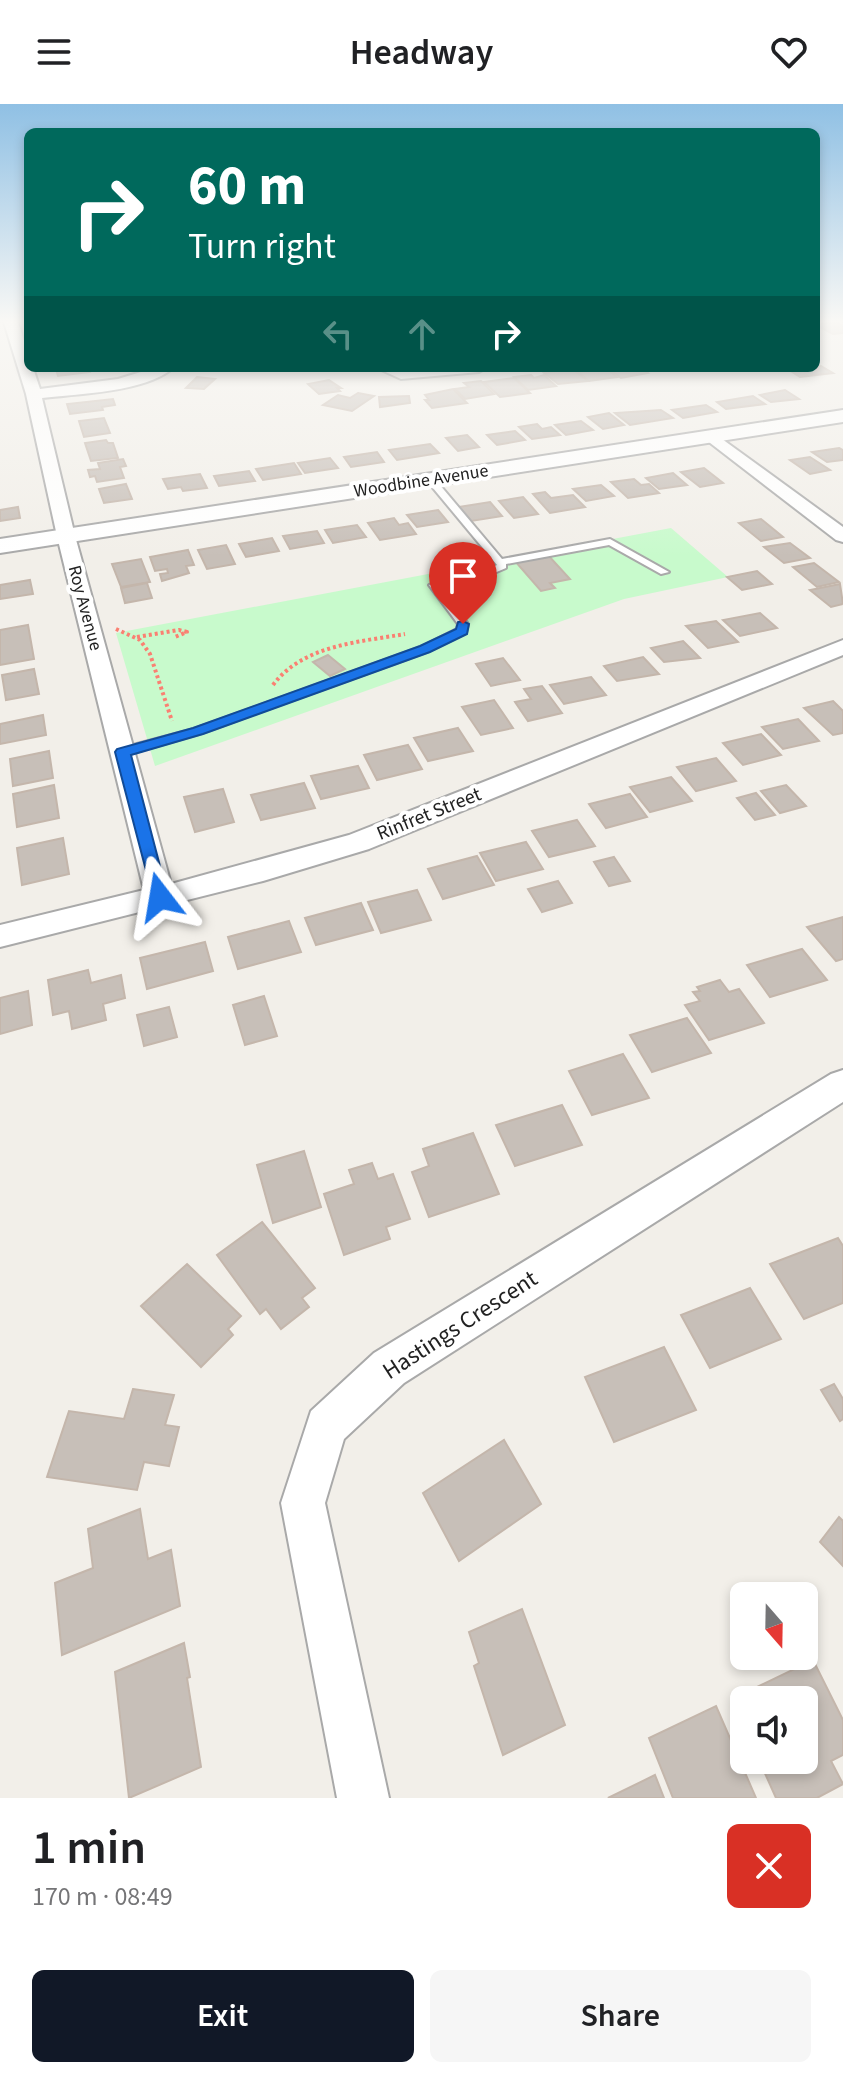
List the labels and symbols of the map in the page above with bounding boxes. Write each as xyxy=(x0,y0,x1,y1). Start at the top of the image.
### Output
street label: Woodbine Avenue xyxy=(352,458,490,504)
pin xyxy=(429,542,497,624)
street label: Roy Avenue xyxy=(62,563,108,653)
street label: Rinfret Street xyxy=(373,780,486,848)
position arrow xyxy=(118,855,202,939)
street label: Hastings Crescent xyxy=(376,1262,544,1388)
north arrow xyxy=(730,1582,818,1670)

